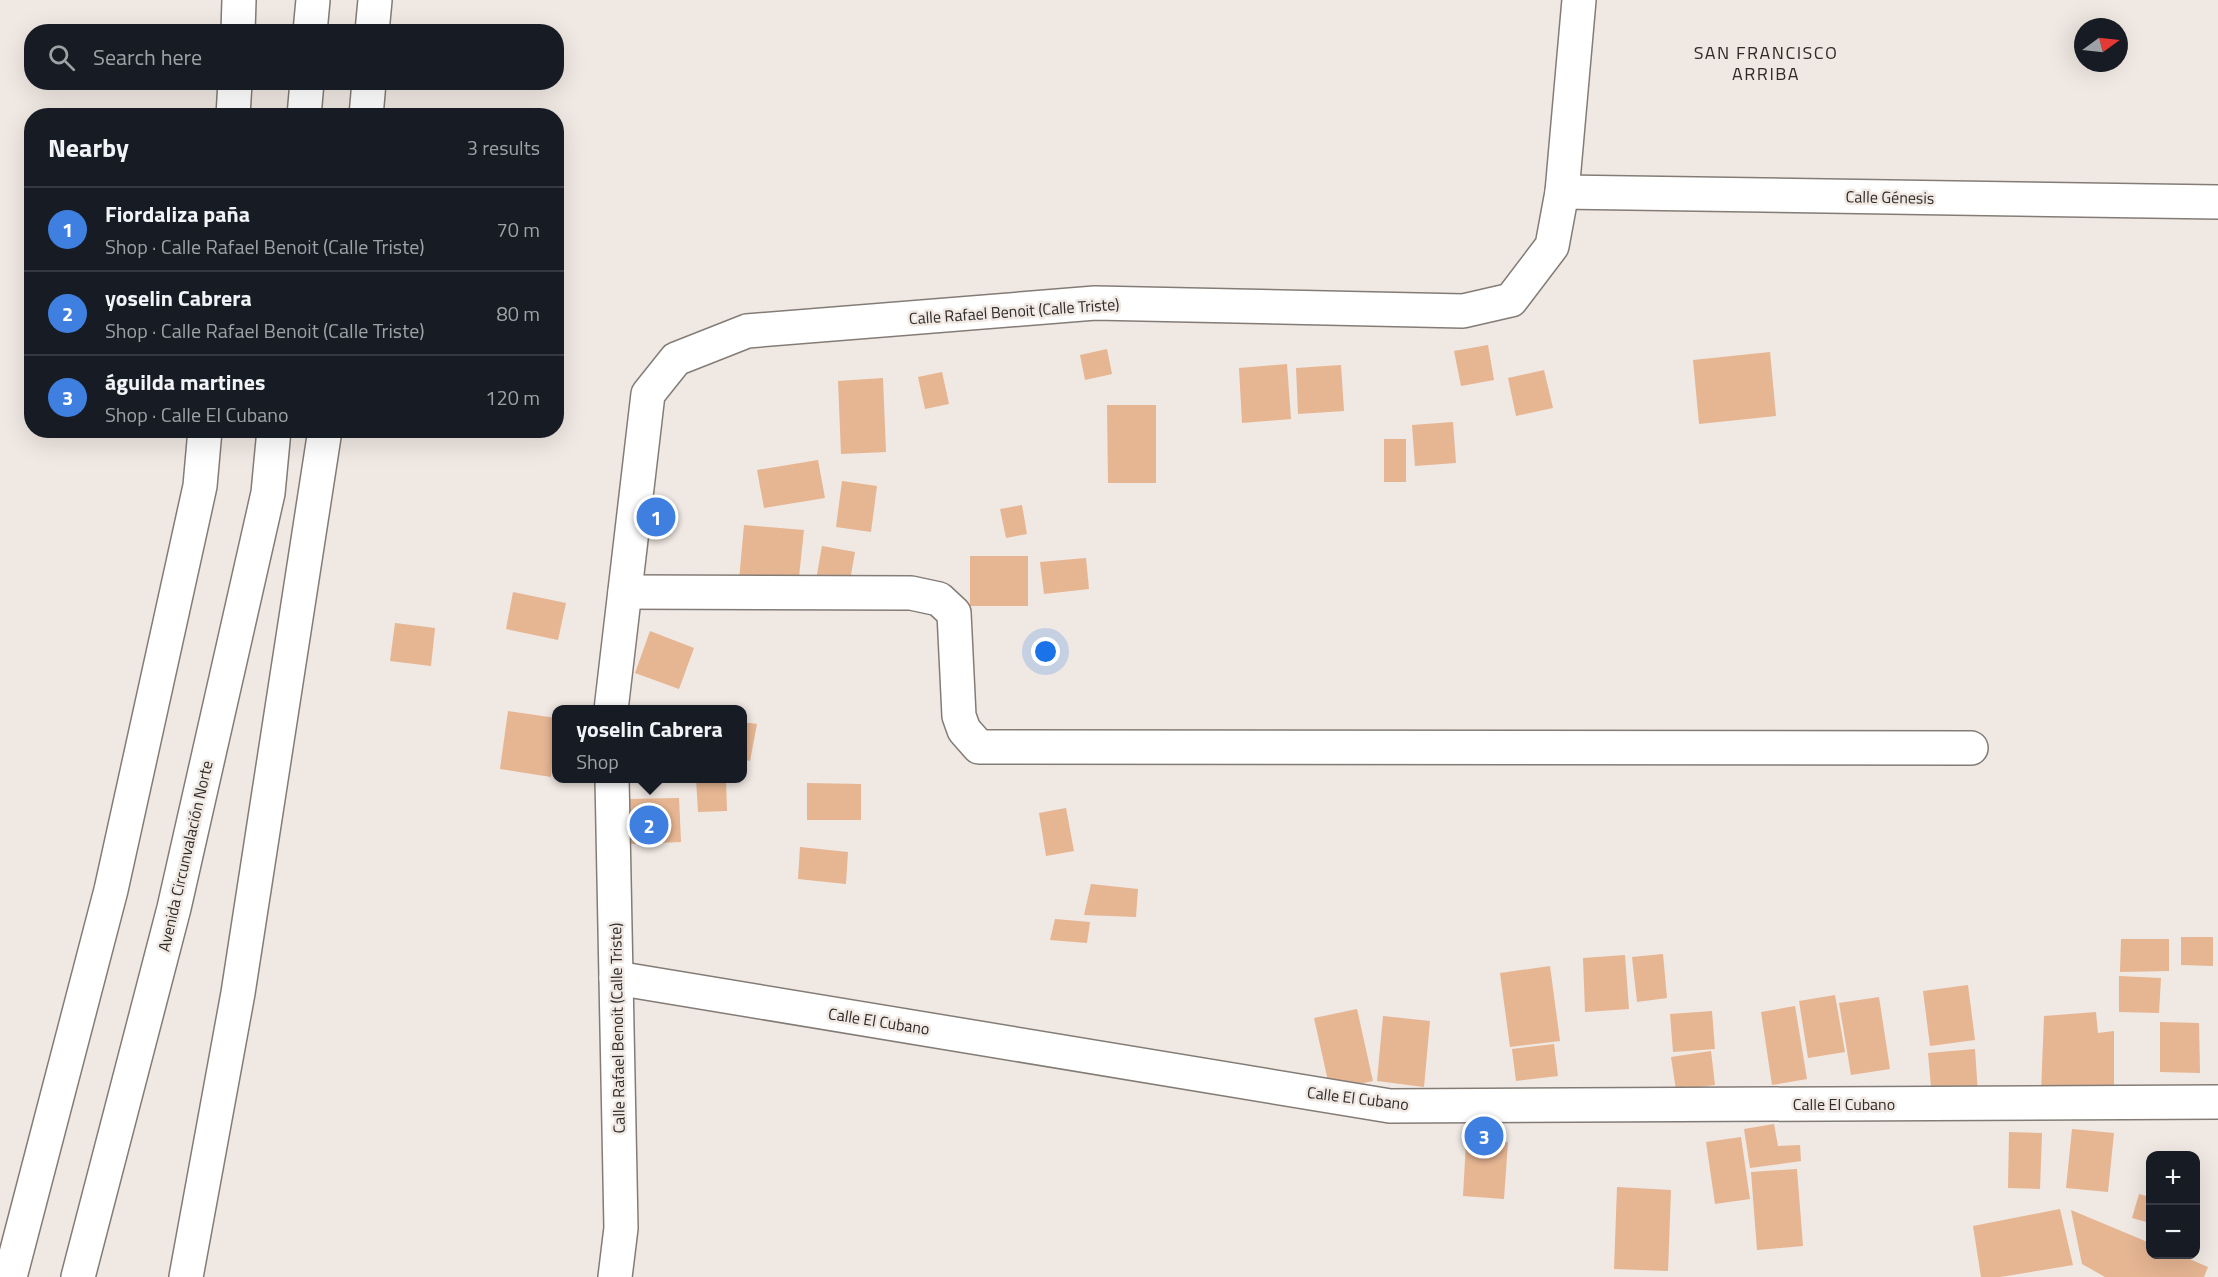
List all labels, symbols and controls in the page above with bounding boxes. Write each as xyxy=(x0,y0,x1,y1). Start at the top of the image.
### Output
north arrow xyxy=(2074,18,2128,72)
search box xyxy=(24,24,564,90)
district label: SAN FRANCISCO ARRIBA xyxy=(1694,39,1838,87)
text: Search here xyxy=(93,40,202,74)
icon: search xyxy=(45,41,78,74)
text: Nearby xyxy=(48,128,129,167)
text: 3 results xyxy=(467,132,540,163)
street label: Calle Génesis xyxy=(1845,184,1935,210)
text: Fiordaliza paña xyxy=(105,197,250,231)
text: 1 xyxy=(62,214,73,245)
text: 70 m xyxy=(496,214,540,245)
text: Shop · Calle Rafael Benoit (Calle Triste) xyxy=(105,231,424,262)
text: yoselin Cabrera xyxy=(105,281,252,315)
street label: Calle Rafael Benoit (Calle Triste) xyxy=(908,292,1120,330)
text: 2 xyxy=(62,298,73,329)
text: 80 m xyxy=(496,298,540,329)
text: Shop · Calle Rafael Benoit (Calle Triste) xyxy=(105,315,424,346)
text: águilda martines xyxy=(105,365,265,399)
text: 3 xyxy=(62,382,73,413)
text: 120 m xyxy=(485,382,540,413)
text: Shop · Calle El Cubano xyxy=(105,399,289,430)
pin: 1 xyxy=(636,494,676,540)
your location xyxy=(1031,637,1060,666)
popup xyxy=(552,705,747,783)
text: yoselin Cabrera xyxy=(576,712,723,746)
text: Shop xyxy=(576,746,619,777)
street label: Avenida Circunvalación Norte xyxy=(151,758,219,954)
pin: 2 xyxy=(630,802,668,848)
street label: Calle Rafael Benoit (Calle Triste) xyxy=(603,922,631,1134)
street label: Calle El Cubano xyxy=(827,1001,931,1041)
street label: Calle El Cubano xyxy=(1306,1080,1410,1116)
street label: Calle El Cubano xyxy=(1793,1092,1895,1116)
pin: 3 xyxy=(1464,1114,1504,1158)
map controls xyxy=(2146,1151,2200,1259)
button: + xyxy=(2146,1151,2200,1205)
button: − xyxy=(2146,1205,2200,1259)

